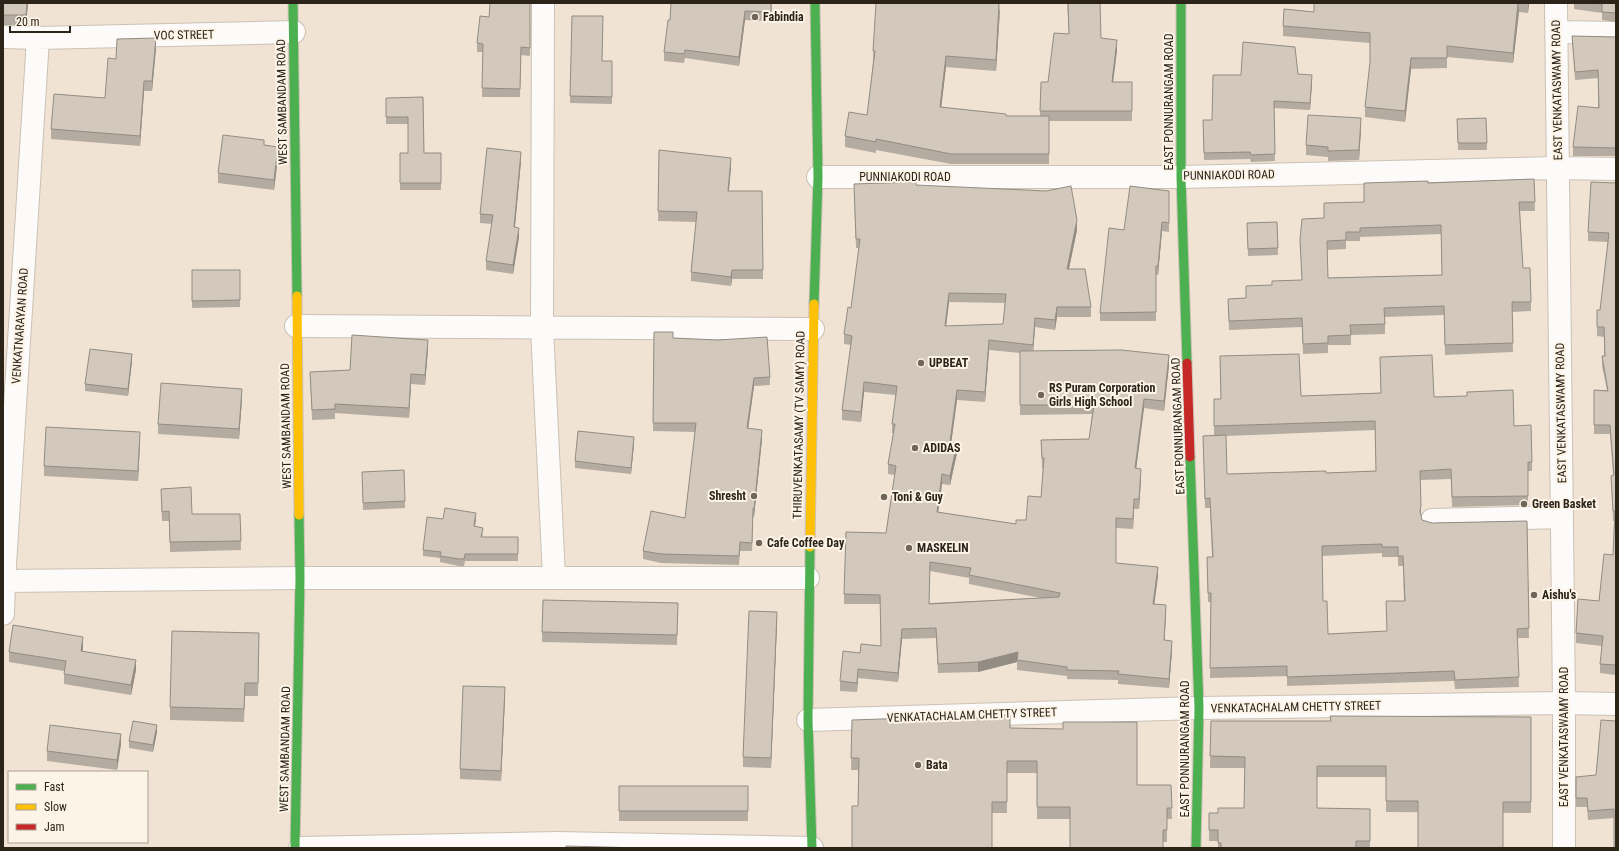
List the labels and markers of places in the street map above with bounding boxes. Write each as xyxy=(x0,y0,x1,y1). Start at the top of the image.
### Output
place label: Fabindia xyxy=(763,10,804,24)
marker: Fabindia xyxy=(750,12,760,22)
place label: UPBEAT xyxy=(929,356,969,370)
marker: UPBEAT xyxy=(916,358,926,368)
place label: RS Puram Corporation Girls High School xyxy=(1049,381,1156,409)
marker: RS Puram Corporation Girls High School xyxy=(1036,390,1046,400)
place label: ADIDAS xyxy=(923,441,961,455)
marker: ADIDAS xyxy=(910,443,920,453)
place label: Shresht xyxy=(709,489,746,503)
place label: Toni & Guy xyxy=(892,490,944,504)
marker: Shresht xyxy=(749,491,759,501)
marker: Toni & Guy xyxy=(879,492,889,502)
place label: Green Basket xyxy=(1532,497,1596,511)
marker: Green Basket xyxy=(1519,499,1529,509)
place label: Cafe Coffee Day xyxy=(767,536,845,550)
marker: Cafe Coffee Day xyxy=(754,538,764,548)
place label: MASKELIN xyxy=(917,541,969,555)
marker: MASKELIN xyxy=(904,543,914,553)
place label: Aishu's xyxy=(1542,588,1577,602)
marker: Aishu's xyxy=(1529,590,1539,600)
place label: Bata xyxy=(926,758,948,772)
marker: Bata xyxy=(913,760,923,770)

